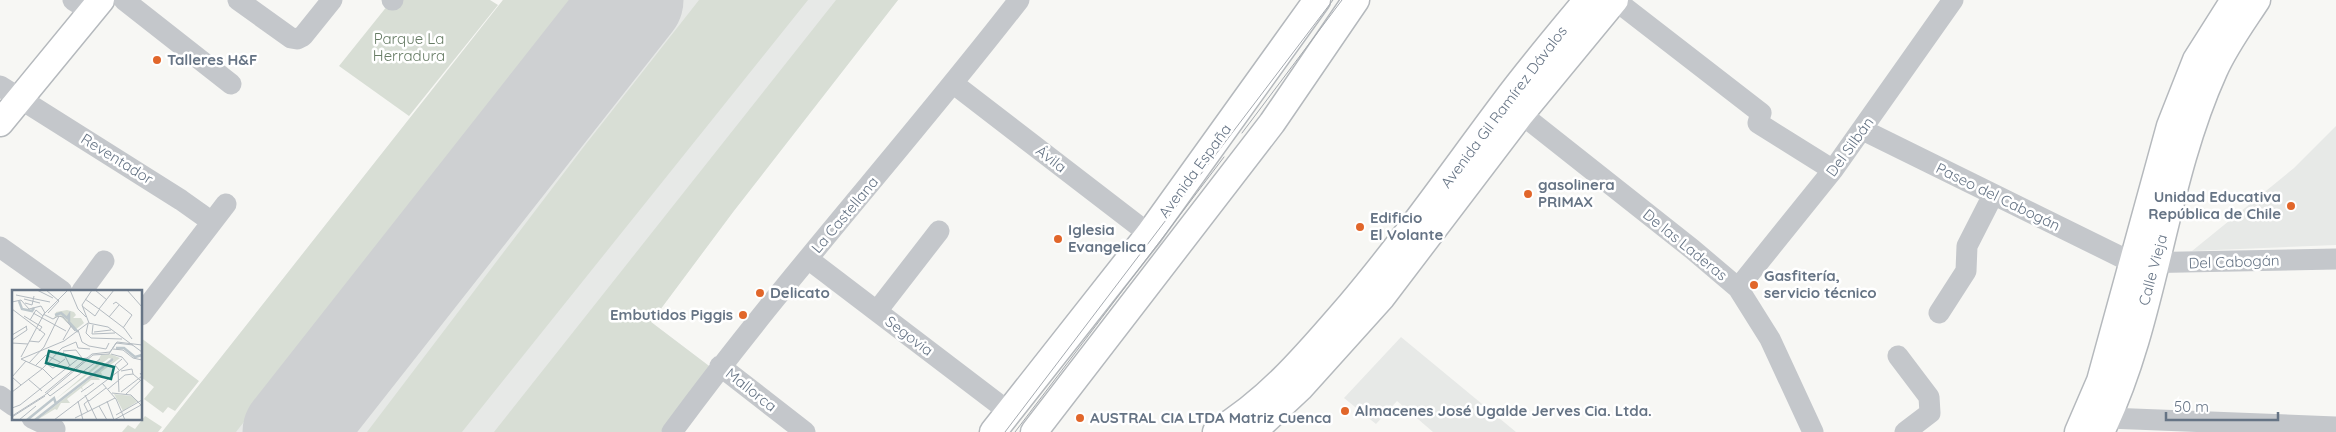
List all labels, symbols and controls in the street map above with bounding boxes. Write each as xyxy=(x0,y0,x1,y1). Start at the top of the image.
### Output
street label: Avenida Gil Ramírez Dávalos xyxy=(1436,22,1571,192)
park label: Parque La Herradura xyxy=(373,29,445,65)
place label: Talleres H&F xyxy=(167,50,257,69)
marker: Talleres H&F xyxy=(151,54,163,66)
street label: Del Silbán xyxy=(1822,113,1878,180)
street label: Avenida España xyxy=(1154,120,1235,221)
street label: Reventador xyxy=(78,129,157,188)
street label: Ávila xyxy=(1032,141,1070,176)
street label: Paseo del Cabogán xyxy=(1933,158,2063,235)
street label: La Castellana xyxy=(807,172,882,257)
place label: gasolinera PRIMAX xyxy=(1538,175,1615,211)
place label: Unidad Educativa República de Chile xyxy=(2148,187,2281,223)
marker: gasolinera PRIMAX xyxy=(1522,188,1534,200)
marker: Unidad Educativa República de Chile xyxy=(2285,200,2297,212)
street label: De las Laderas xyxy=(1639,205,1732,285)
place label: Edificio El Volante xyxy=(1370,208,1443,244)
place label: Iglesia Evangelica xyxy=(1068,220,1146,256)
marker: Edificio El Volante xyxy=(1354,221,1366,233)
street label: Calle Vieja xyxy=(2134,232,2171,308)
marker: Iglesia Evangelica xyxy=(1052,233,1064,245)
street label: Del Cabogán xyxy=(2188,250,2280,273)
place label: Gasfitería, servicio técnico xyxy=(1764,266,1877,302)
marker: Gasfitería, servicio técnico xyxy=(1748,279,1760,291)
place label: Delicato xyxy=(770,283,830,302)
marker: Delicato xyxy=(754,287,766,299)
inset map xyxy=(12,290,142,420)
place label: Embutidos Piggis xyxy=(610,305,733,324)
marker: Embutidos Piggis xyxy=(737,309,749,321)
street label: Segovia xyxy=(882,311,937,360)
street label: Mallorca xyxy=(722,364,781,415)
scale bar xyxy=(2166,390,2278,422)
text: 50 m xyxy=(2174,397,2209,416)
place label: Almacenes José Ugalde Jerves Cia. Ltda. xyxy=(1355,401,1652,420)
marker: Almacenes José Ugalde Jerves Cia. Ltda. xyxy=(1339,405,1351,417)
place label: AUSTRAL CIA LTDA Matriz Cuenca xyxy=(1090,408,1331,427)
marker: AUSTRAL CIA LTDA Matriz Cuenca xyxy=(1074,412,1086,424)

